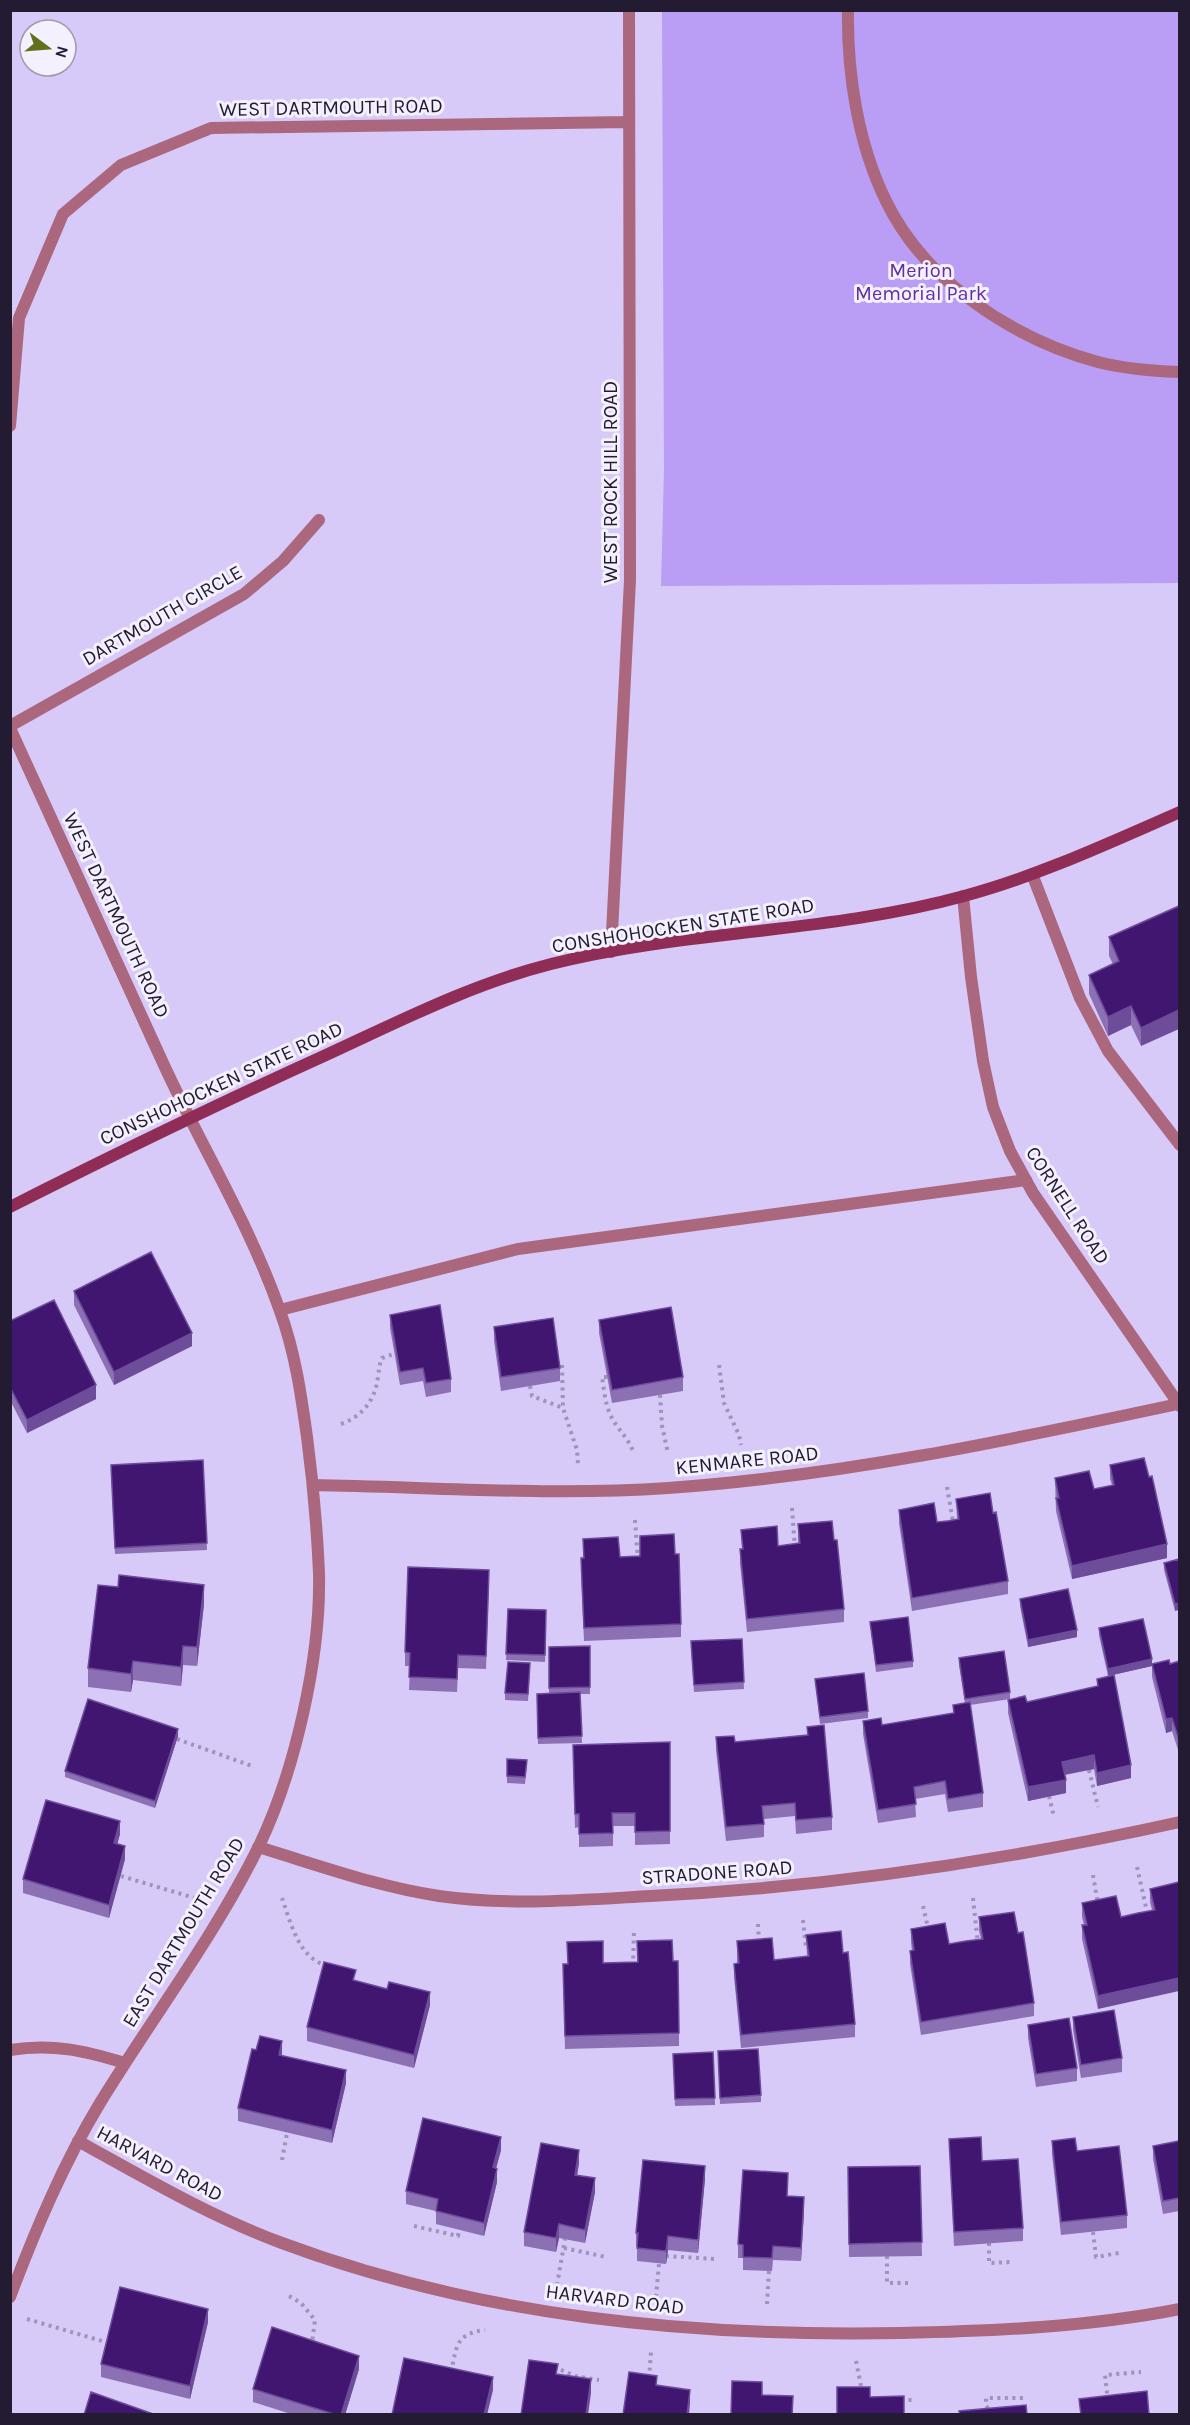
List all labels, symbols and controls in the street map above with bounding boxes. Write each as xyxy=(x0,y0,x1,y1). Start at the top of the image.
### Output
north arrow xyxy=(18,18,78,78)
text: N xyxy=(51,44,73,60)
street label: WEST DARTMOUTH ROAD xyxy=(219,94,443,121)
park label: Merion Memorial Park xyxy=(855,259,987,305)
street label: WEST ROCK HILL ROAD xyxy=(599,381,622,583)
street label: DARTMOUTH CIRCLE xyxy=(78,560,246,671)
street label: WEST DARTMOUTH ROAD xyxy=(59,809,174,1021)
street label: CONSHOHOCKEN STATE ROAD xyxy=(550,893,816,958)
street label: CONSHOHOCKEN STATE ROAD xyxy=(96,1017,346,1150)
street label: CORNELL ROAD xyxy=(1021,1142,1114,1268)
street label: KENMARE ROAD xyxy=(674,1442,820,1479)
street label: EAST DARTMOUTH ROAD xyxy=(118,1833,249,2031)
street label: STRADONE ROAD xyxy=(641,1856,793,1889)
street label: HARVARD ROAD xyxy=(93,2121,227,2206)
street label: HARVARD ROAD xyxy=(544,2280,685,2319)

